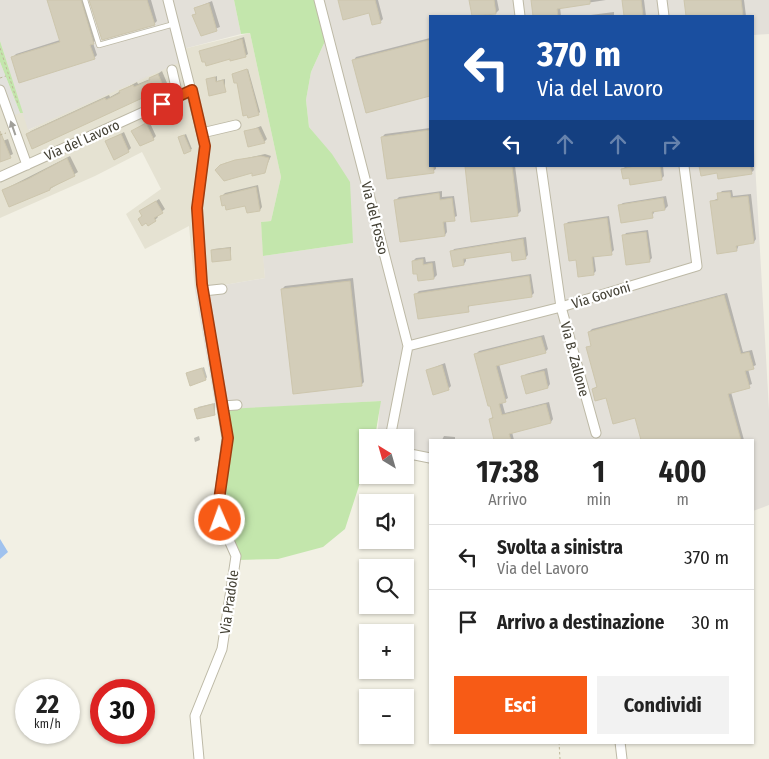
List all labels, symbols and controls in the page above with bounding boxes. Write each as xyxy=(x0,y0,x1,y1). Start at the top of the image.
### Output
text: 370 m xyxy=(537,33,621,75)
icon: left xyxy=(454,35,519,100)
text: Via del Lavoro xyxy=(537,75,663,102)
pin xyxy=(141,83,183,125)
icon: arrive xyxy=(148,90,176,118)
street label: Via del Lavoro xyxy=(42,116,122,165)
one-way arrow xyxy=(9,120,16,135)
icon: left xyxy=(498,130,526,158)
icon: ahead xyxy=(551,130,579,158)
icon: ahead xyxy=(604,130,632,158)
icon: right xyxy=(657,130,685,158)
street label: Via del Fosso xyxy=(357,180,392,256)
street label: Via Govoni xyxy=(570,278,633,312)
street label: Via B. Zallone xyxy=(556,320,593,399)
north arrow xyxy=(359,429,414,484)
map controls xyxy=(359,429,414,744)
text: 17:38 xyxy=(476,454,539,490)
text: 1 xyxy=(592,454,605,490)
text: 400 xyxy=(658,454,707,490)
text: Arrivo xyxy=(488,490,527,509)
text: min xyxy=(586,490,611,509)
text: m xyxy=(676,490,689,509)
position arrow xyxy=(193,493,245,545)
button: sound xyxy=(359,494,414,549)
text: Svolta a sinistra xyxy=(497,536,623,559)
icon: left xyxy=(454,543,482,571)
text: 370 m xyxy=(684,546,729,569)
button: search xyxy=(359,559,414,614)
text: Via del Lavoro xyxy=(497,559,589,578)
street label: Via Pradole xyxy=(217,569,242,635)
icon: arrive xyxy=(454,608,482,636)
text: Arrivo a destinazione xyxy=(497,611,664,634)
text: 30 m xyxy=(691,611,729,634)
button: + xyxy=(359,624,414,679)
button: Esci xyxy=(454,676,587,734)
button: Condividi xyxy=(597,676,729,734)
speed limit sign: 30 xyxy=(90,679,155,744)
button: − xyxy=(359,689,414,744)
text: 22 xyxy=(36,690,59,720)
text: km/h xyxy=(34,717,61,731)

